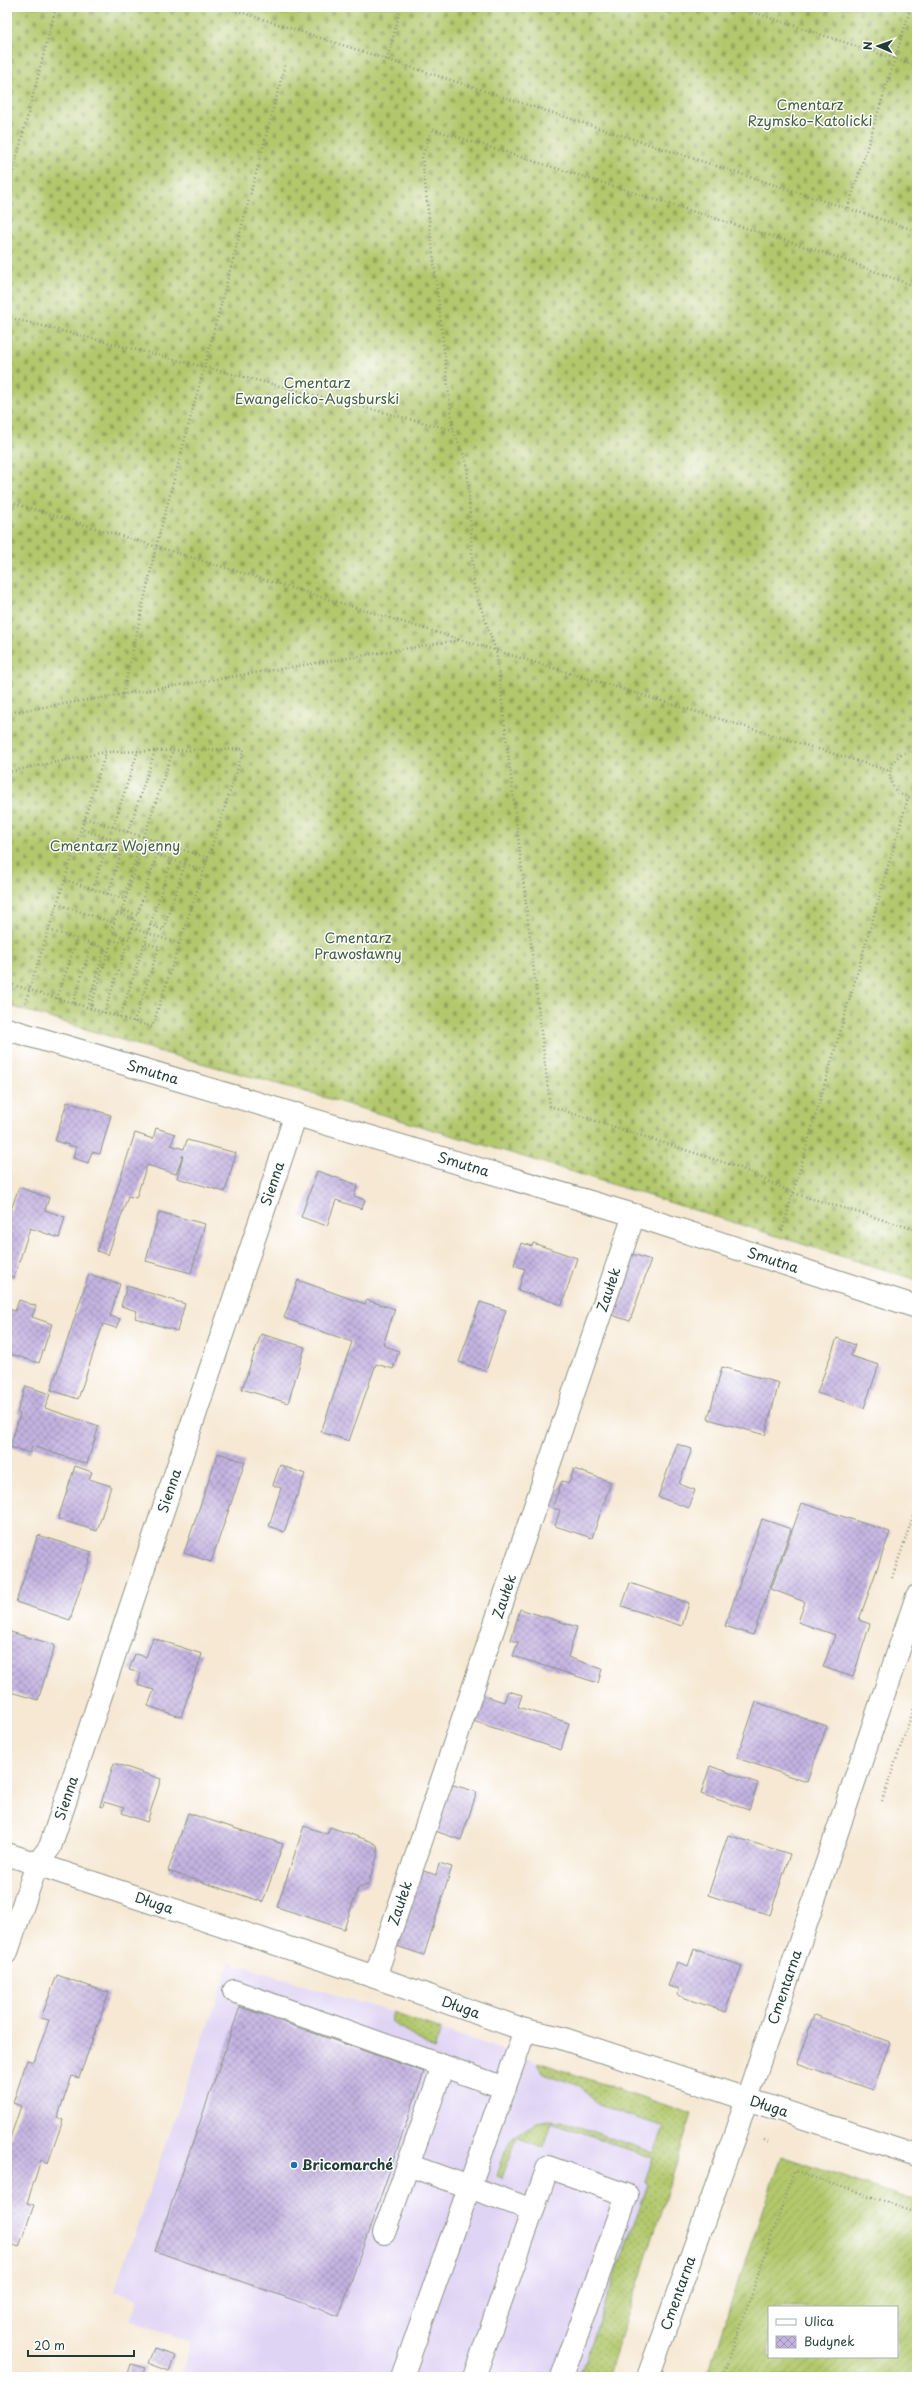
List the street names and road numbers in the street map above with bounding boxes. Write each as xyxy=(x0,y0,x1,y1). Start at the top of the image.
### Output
street label: Smutna xyxy=(124,1054,182,1089)
street label: Smutna xyxy=(435,1146,492,1182)
street label: Sienna xyxy=(255,1158,289,1208)
street label: Smutna xyxy=(744,1241,802,1278)
street label: Zaułek xyxy=(591,1264,626,1315)
street label: Sienna xyxy=(152,1466,186,1516)
street label: Zaułek xyxy=(487,1571,521,1621)
street label: Sienna xyxy=(49,1773,83,1823)
street label: Zaułek xyxy=(382,1877,417,1928)
street label: Długa xyxy=(132,1886,177,1919)
street label: Cmentarna xyxy=(762,1947,807,2027)
street label: Długa xyxy=(439,1990,483,2023)
street label: Długa xyxy=(747,2090,792,2122)
street label: Cmentarna xyxy=(655,2253,701,2333)

